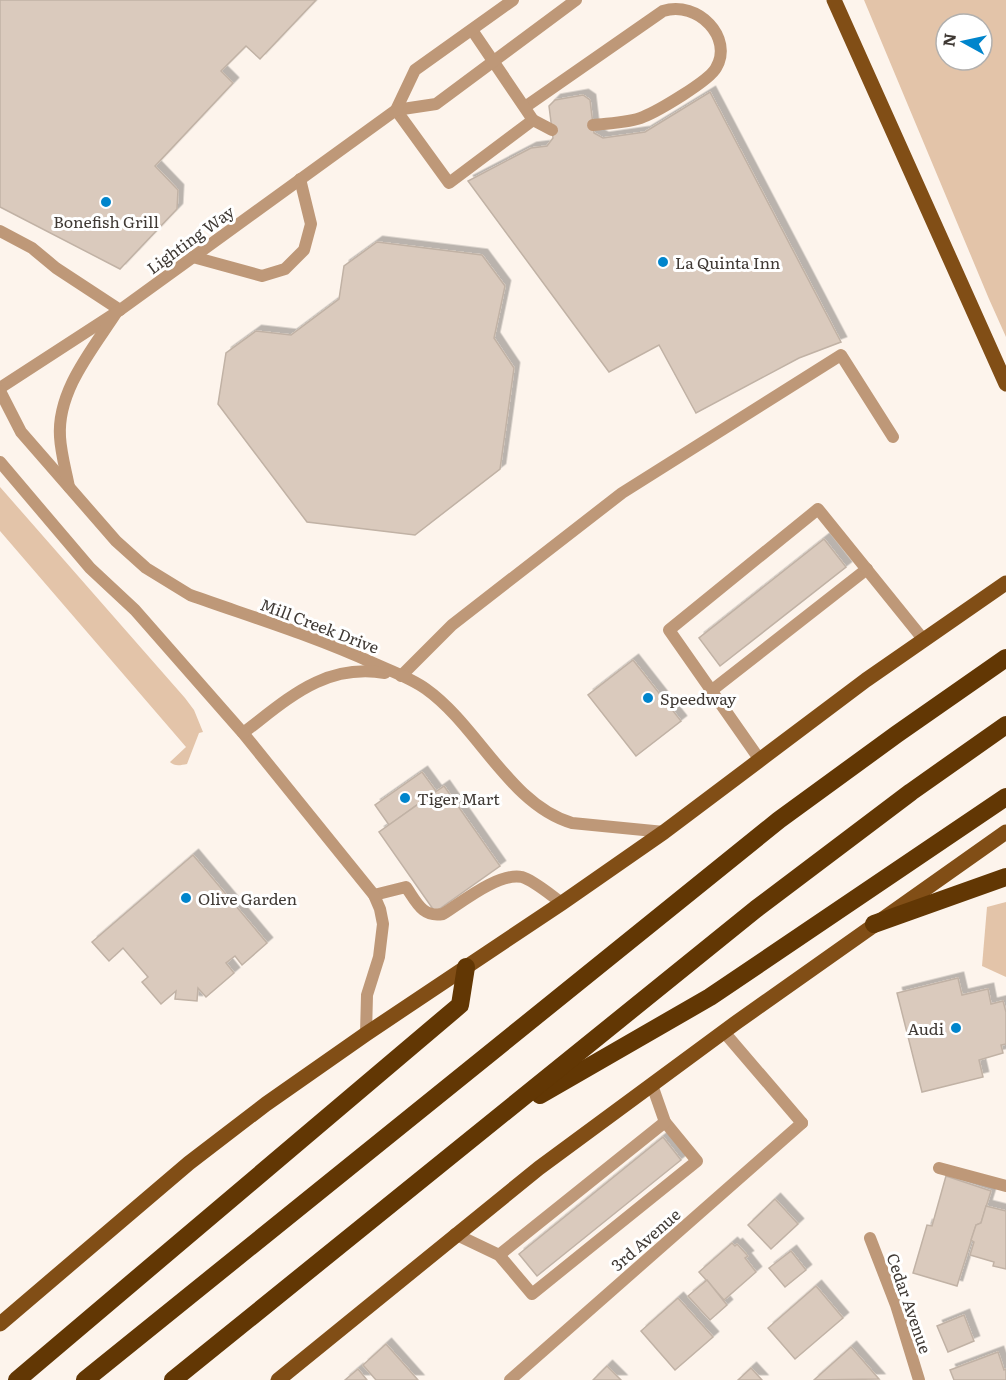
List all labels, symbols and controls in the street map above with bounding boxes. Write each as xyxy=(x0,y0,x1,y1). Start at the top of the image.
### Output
north arrow xyxy=(934,12,994,72)
text: N xyxy=(935,31,961,48)
marker: Bonefish Grill xyxy=(99,195,113,209)
street label: Lighting Way xyxy=(141,199,239,279)
place label: Bonefish Grill xyxy=(53,209,159,233)
place label: La Quinta Inn xyxy=(675,250,781,274)
marker: La Quinta Inn xyxy=(656,255,670,269)
street label: Mill Creek Drive xyxy=(257,591,383,659)
place label: Speedway xyxy=(660,686,737,710)
marker: Speedway xyxy=(641,691,655,705)
place label: Tiger Mart xyxy=(417,786,500,810)
marker: Tiger Mart xyxy=(398,791,412,805)
place label: Olive Garden xyxy=(198,886,297,910)
marker: Olive Garden xyxy=(179,891,193,905)
place label: Audi xyxy=(908,1016,944,1040)
marker: Audi xyxy=(949,1021,963,1035)
street label: 3rd Avenue xyxy=(605,1202,685,1276)
street label: Cedar Avenue xyxy=(882,1250,938,1356)

